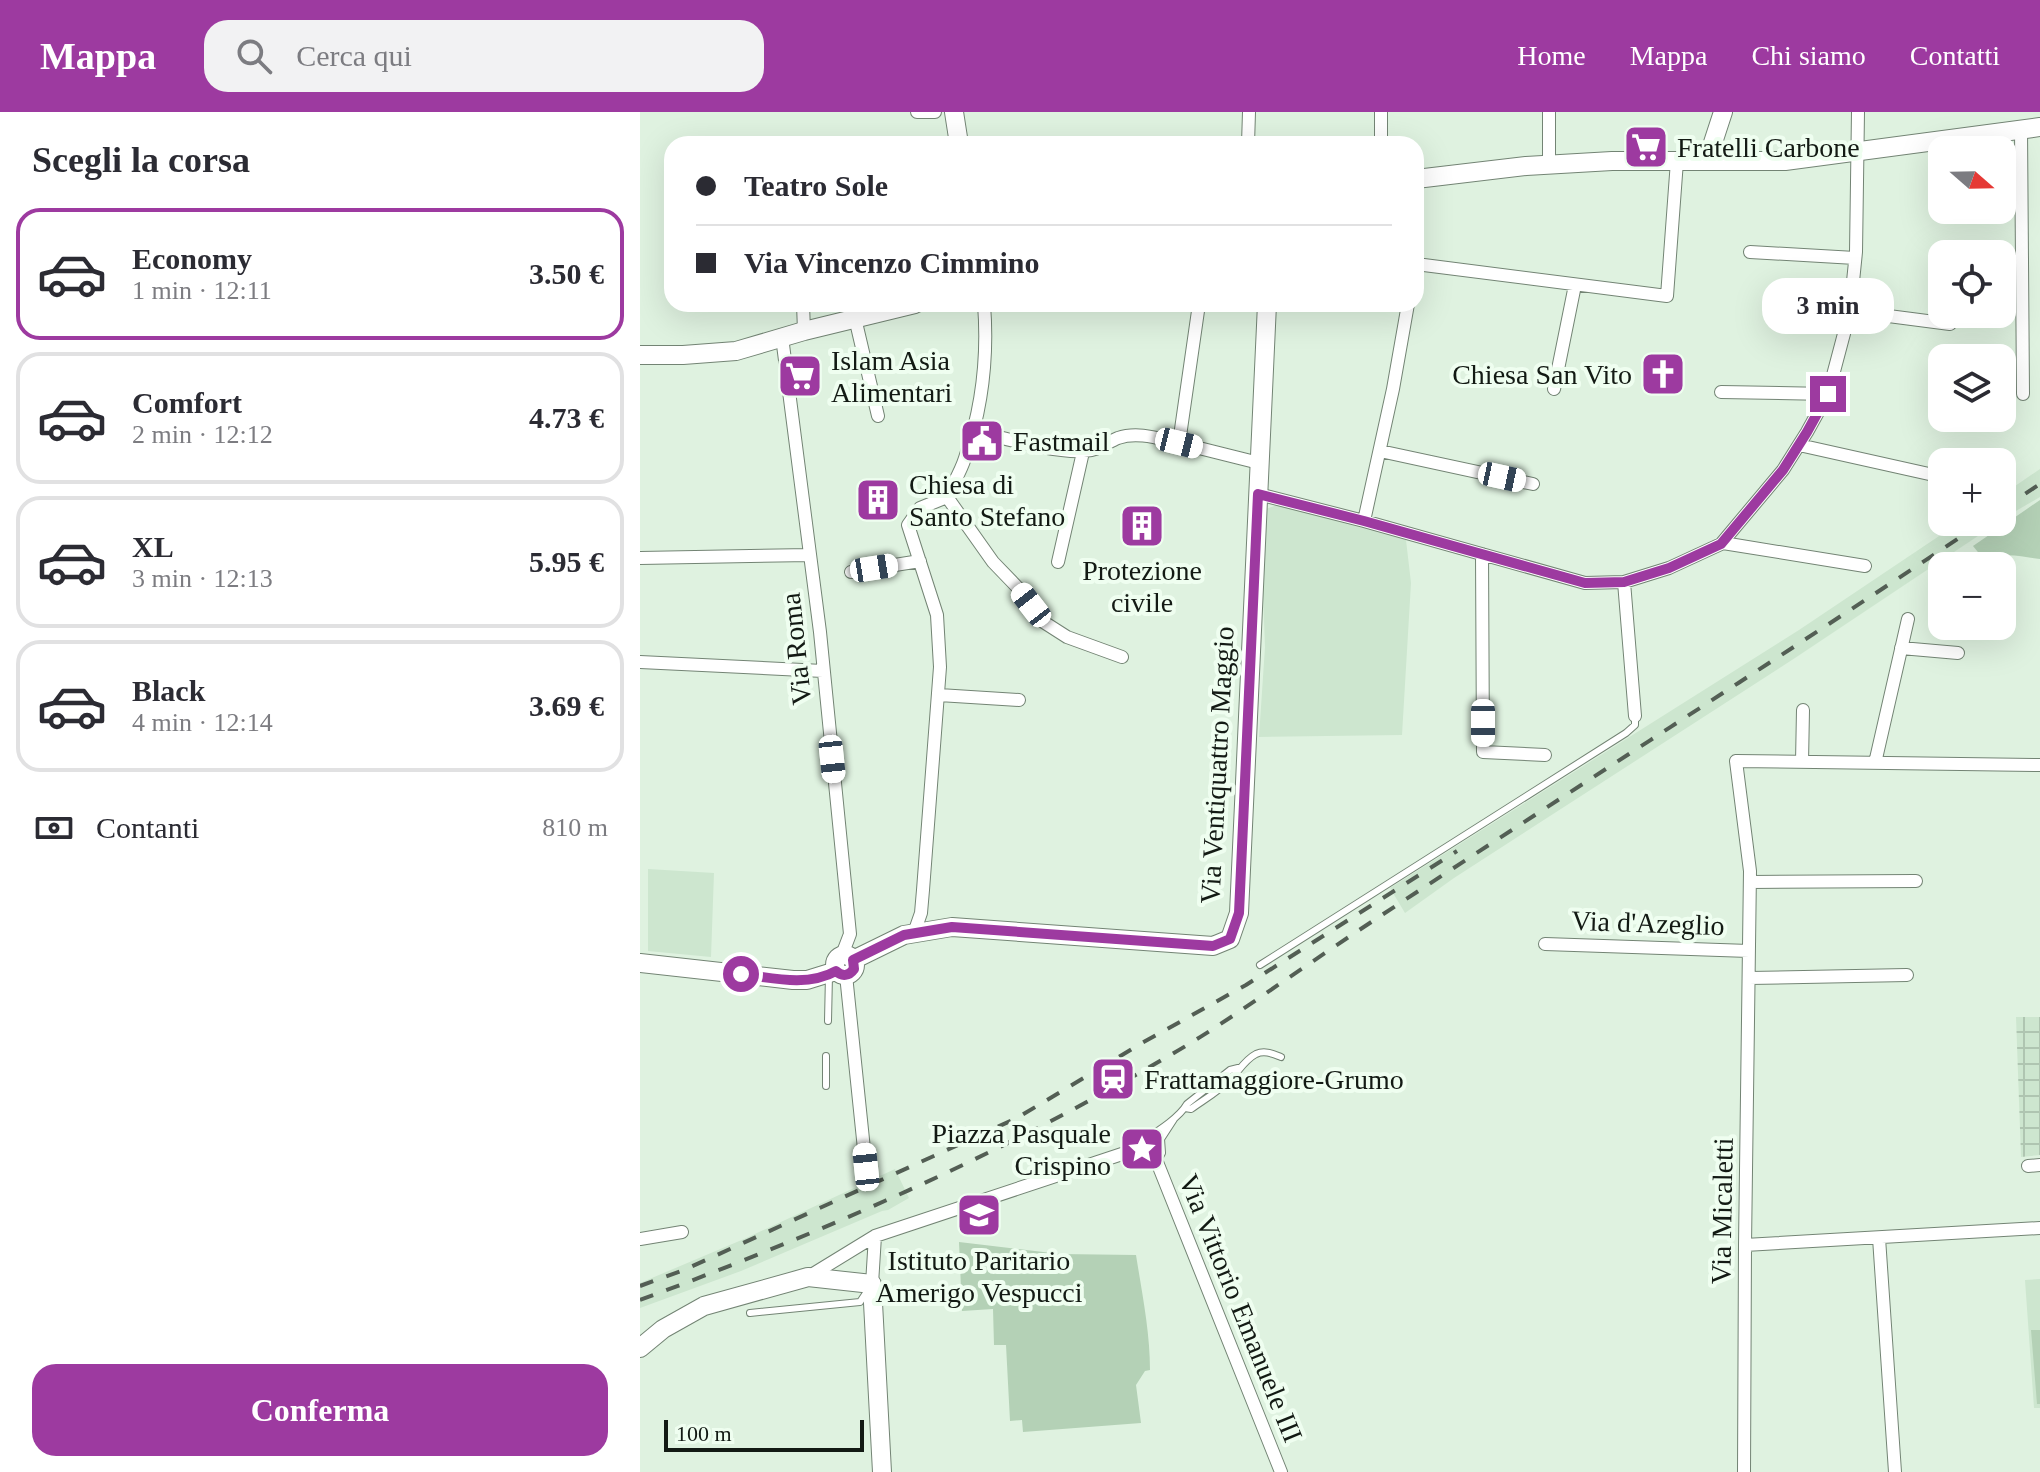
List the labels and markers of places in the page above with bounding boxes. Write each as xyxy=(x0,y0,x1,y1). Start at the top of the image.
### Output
supermarket icon: Fratelli Carbone xyxy=(1622,123,1670,171)
place label: Fratelli Carbone xyxy=(1677,132,1860,163)
place label: Islam Asia Alimentari xyxy=(831,345,953,408)
church icon: Chiesa San Vito xyxy=(1639,350,1687,398)
supermarket icon: Islam Asia Alimentari xyxy=(776,352,824,400)
place label: Chiesa San Vito xyxy=(1452,359,1632,390)
public building icon: Fastmail xyxy=(958,417,1006,465)
place label: Fastmail xyxy=(1013,426,1110,457)
place label: Chiesa di Santo Stefano xyxy=(909,469,1065,532)
building icon: Chiesa di Santo Stefano xyxy=(854,476,902,524)
building icon: Protezione civile xyxy=(1118,502,1166,550)
place label: Protezione civile xyxy=(1082,555,1202,618)
station icon: Frattamaggiore-Grumo xyxy=(1089,1055,1137,1103)
place label: Frattamaggiore-Grumo xyxy=(1144,1064,1404,1095)
place label: Piazza Pasquale Crispino xyxy=(931,1118,1111,1181)
place icon: Piazza Pasquale Crispino xyxy=(1118,1125,1166,1173)
school or university icon: Istituto Paritario Amerigo Vespucci xyxy=(955,1191,1003,1239)
place label: Istituto Paritario Amerigo Vespucci xyxy=(875,1245,1083,1308)

